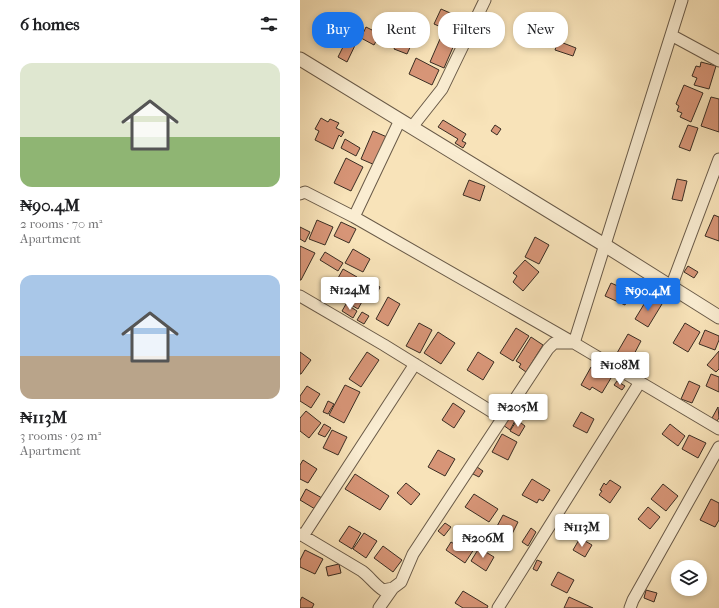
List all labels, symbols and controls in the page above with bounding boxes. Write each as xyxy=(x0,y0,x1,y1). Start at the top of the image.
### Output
chip: Buy xyxy=(312,12,364,48)
chip: Rent xyxy=(372,12,430,48)
chip: Filters xyxy=(438,12,505,48)
chip: New xyxy=(513,12,568,48)
icon: filters xyxy=(258,13,280,35)
text: 6 homes xyxy=(20,14,80,34)
icon: home xyxy=(114,89,186,161)
text: ₦90.4M xyxy=(20,195,80,215)
text: 2 rooms · 70 m² xyxy=(20,216,103,231)
text: Apartment xyxy=(20,231,81,246)
pin: ₦124M xyxy=(322,277,378,311)
pin: ₦90.4M xyxy=(615,278,681,312)
text: ₦124M xyxy=(330,282,370,297)
text: ₦90.4M xyxy=(625,283,671,298)
icon: home xyxy=(114,301,186,373)
pin: ₦108M xyxy=(592,352,648,386)
text: ₦108M xyxy=(600,357,640,372)
pin: ₦205M xyxy=(490,394,546,428)
text: ₦205M xyxy=(498,399,538,414)
text: ₦113M xyxy=(20,407,67,427)
text: 3 rooms · 92 m² xyxy=(20,428,101,443)
text: Apartment xyxy=(20,443,81,458)
pin: ₦113M xyxy=(554,514,610,548)
text: ₦113M xyxy=(564,519,600,534)
pin: ₦206M xyxy=(455,525,511,559)
text: ₦206M xyxy=(462,530,504,545)
map controls xyxy=(671,560,707,596)
button: layers xyxy=(671,560,707,596)

